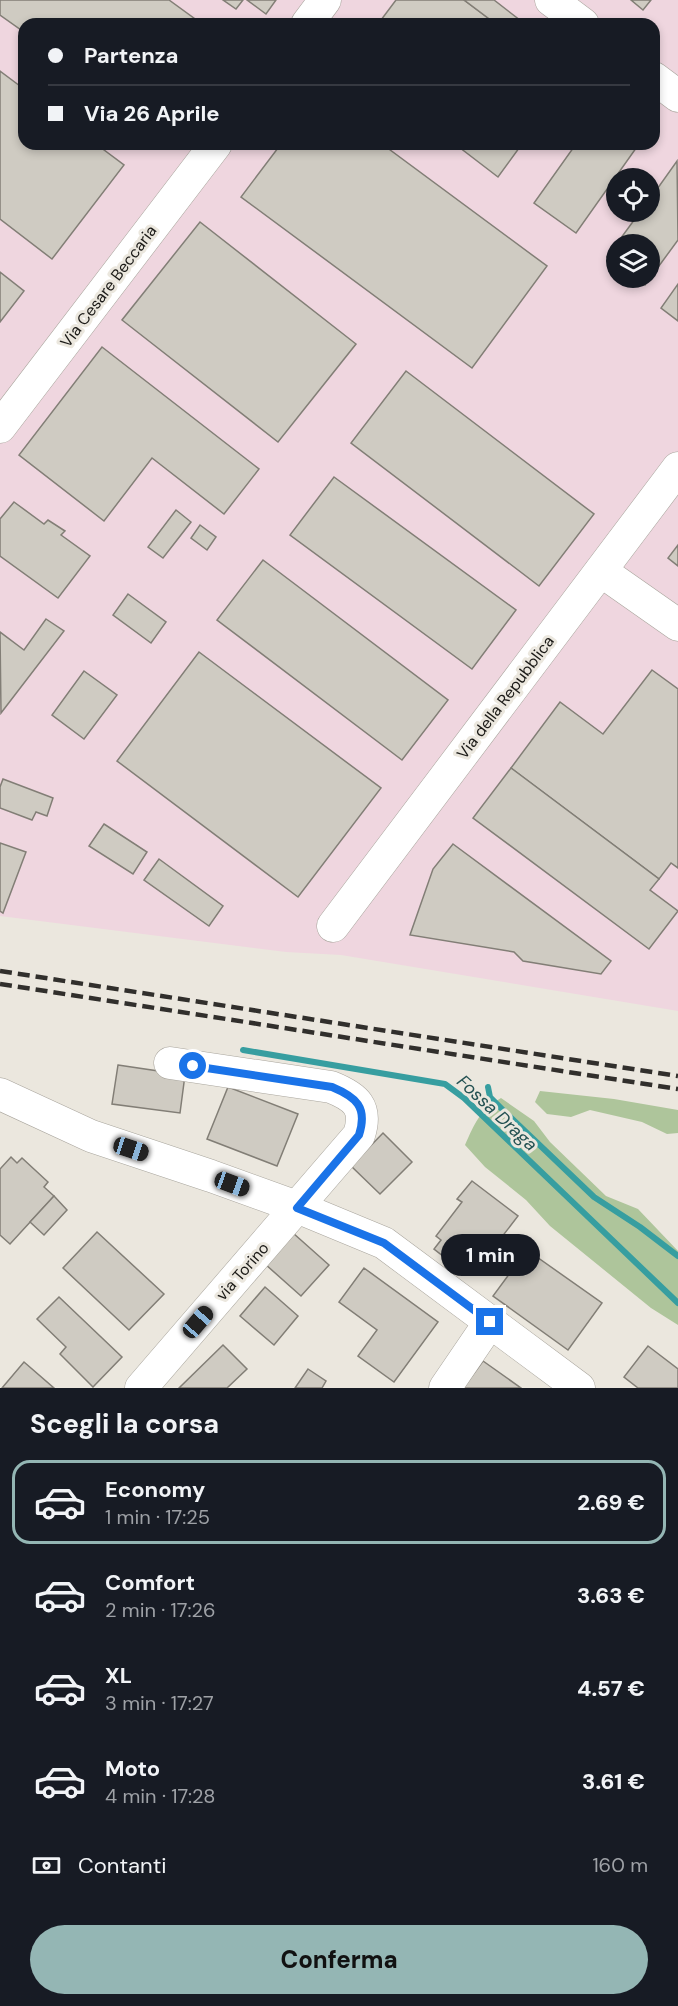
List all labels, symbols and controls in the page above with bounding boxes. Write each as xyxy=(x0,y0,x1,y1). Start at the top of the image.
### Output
text: Partenza xyxy=(84,41,178,70)
text: Via 26 Aprile xyxy=(84,99,220,128)
map controls xyxy=(606,168,660,288)
button: locate xyxy=(606,168,660,222)
street label: Via Cesare Beccaria xyxy=(55,221,161,352)
button: layers xyxy=(606,234,660,288)
street label: Via della Repubblica xyxy=(452,631,559,763)
route start xyxy=(179,1052,206,1079)
water label: Fossa Draga xyxy=(452,1069,542,1157)
car xyxy=(111,1135,151,1163)
car xyxy=(212,1169,252,1199)
callout: 1 min xyxy=(440,1235,540,1277)
street label: via Torino xyxy=(211,1238,273,1305)
text: 1 min xyxy=(466,1242,515,1268)
car xyxy=(179,1303,217,1341)
route end xyxy=(476,1308,503,1335)
text: Scegli la corsa xyxy=(30,1406,219,1441)
icon: car xyxy=(33,1475,87,1529)
text: Economy xyxy=(105,1475,205,1504)
text: 2.69 € xyxy=(577,1488,645,1517)
text: 1 min · 17:25 xyxy=(105,1504,210,1530)
icon: car xyxy=(33,1568,87,1622)
text: Comfort xyxy=(105,1568,195,1597)
text: 3.63 € xyxy=(577,1581,645,1610)
text: 2 min · 17:26 xyxy=(105,1597,216,1623)
icon: car xyxy=(33,1661,87,1715)
text: XL xyxy=(105,1661,132,1690)
text: 4.57 € xyxy=(577,1674,645,1703)
text: 3 min · 17:27 xyxy=(105,1690,214,1716)
icon: car xyxy=(33,1754,87,1808)
text: Moto xyxy=(105,1754,160,1783)
text: 3.61 € xyxy=(582,1767,645,1796)
text: 4 min · 17:28 xyxy=(105,1783,215,1809)
icon: cash xyxy=(30,1849,63,1882)
text: Contanti xyxy=(78,1851,167,1880)
text: 160 m xyxy=(592,1852,648,1878)
button: Conferma xyxy=(30,1925,648,1994)

